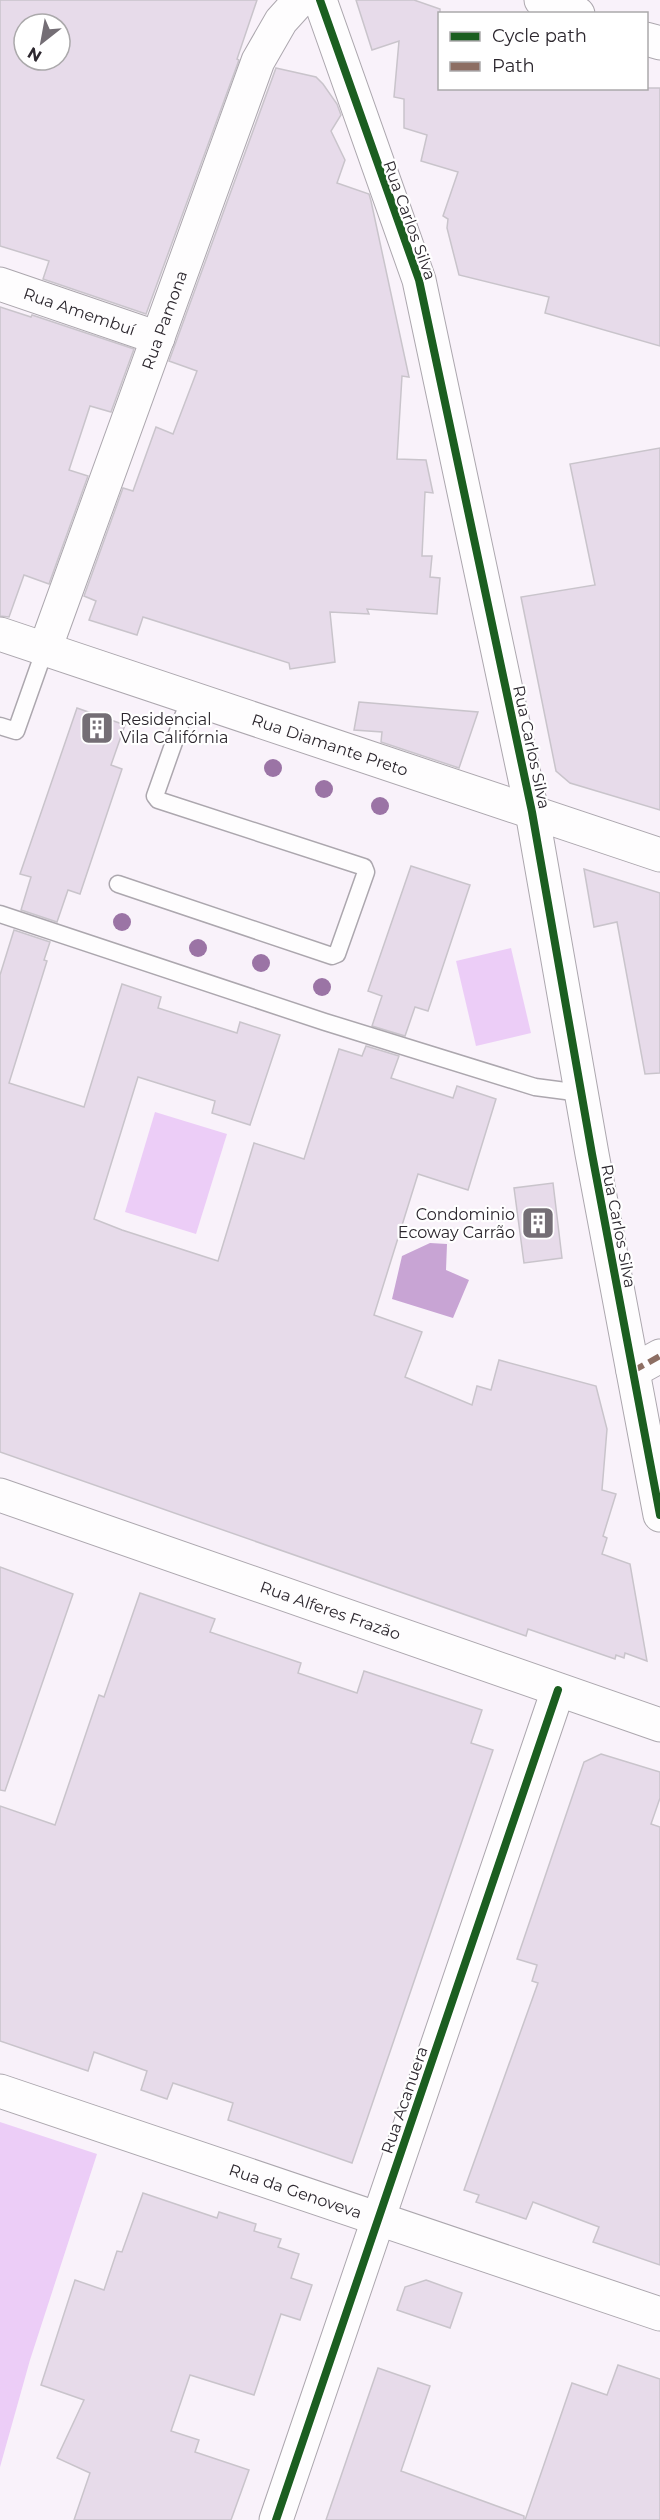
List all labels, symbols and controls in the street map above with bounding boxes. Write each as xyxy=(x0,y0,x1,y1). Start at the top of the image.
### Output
north arrow xyxy=(12,12,72,72)
legend xyxy=(438,12,648,90)
text: Cycle path xyxy=(492,25,587,47)
text: N xyxy=(24,43,45,66)
text: Path xyxy=(492,55,535,77)
street label: Rua Carlos Silva xyxy=(379,158,440,282)
street label: Rua Pamona xyxy=(138,268,191,372)
street label: Rua Amembuí xyxy=(21,284,138,340)
street label: Rua Carlos Silva xyxy=(509,684,554,810)
building icon: Residencial Vila Califórnia xyxy=(79,710,115,746)
place label: Residencial Vila Califórnia xyxy=(120,710,229,747)
street label: Rua Diamante Preto xyxy=(249,710,410,780)
street label: Rua Carlos Silva xyxy=(597,1163,640,1290)
place label: Condominio Ecoway Carrão xyxy=(398,1205,515,1242)
building icon: Condominio Ecoway Carrão xyxy=(520,1205,556,1241)
street label: Rua Alferes Frazão xyxy=(258,1577,403,1644)
street label: Rua Acanuera xyxy=(377,2044,432,2156)
street label: Rua da Genoveva xyxy=(227,2160,364,2223)

